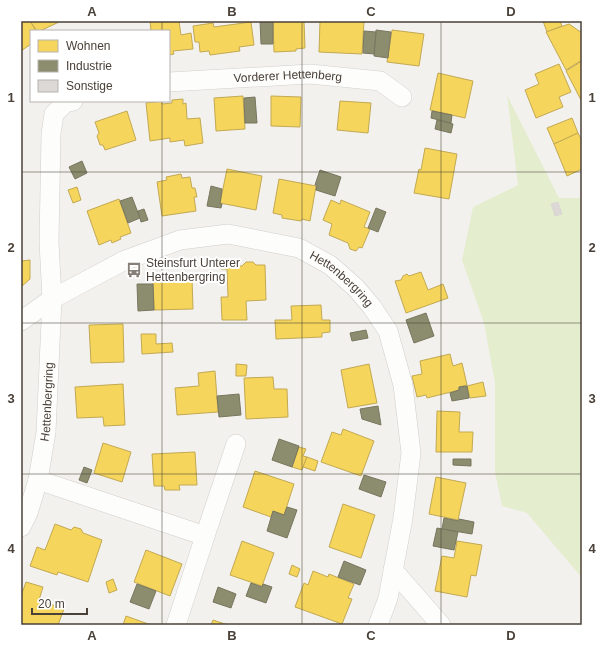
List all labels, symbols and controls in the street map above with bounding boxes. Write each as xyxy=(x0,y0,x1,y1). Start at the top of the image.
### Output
text: A xyxy=(87,4,97,19)
text: B xyxy=(227,4,237,19)
text: C xyxy=(366,4,376,19)
text: D xyxy=(506,4,516,19)
legend xyxy=(30,30,170,102)
text: Wohnen xyxy=(66,39,110,53)
text: Industrie xyxy=(66,59,112,73)
street label: Vorderer Hettenberg xyxy=(233,67,343,85)
text: Sonstige xyxy=(66,79,113,93)
text: 1 xyxy=(7,90,15,105)
text: 1 xyxy=(588,90,596,105)
text: 2 xyxy=(7,240,15,255)
text: 2 xyxy=(588,240,596,255)
street label: Hettenbergring xyxy=(307,248,376,310)
place label: Steinsfurt Unterer Hettenbergring xyxy=(146,256,240,284)
bus stop icon: Steinsfurt Unterer Hettenbergring xyxy=(125,261,143,279)
street label: Hettenbergring xyxy=(38,362,56,443)
text: 3 xyxy=(7,391,15,406)
text: 3 xyxy=(588,391,596,406)
text: 4 xyxy=(7,541,15,556)
text: 4 xyxy=(588,541,596,556)
scale bar xyxy=(32,590,87,616)
text: 20 m xyxy=(38,597,65,611)
text: A xyxy=(87,628,97,643)
text: B xyxy=(227,628,237,643)
text: C xyxy=(366,628,376,643)
text: D xyxy=(506,628,516,643)

